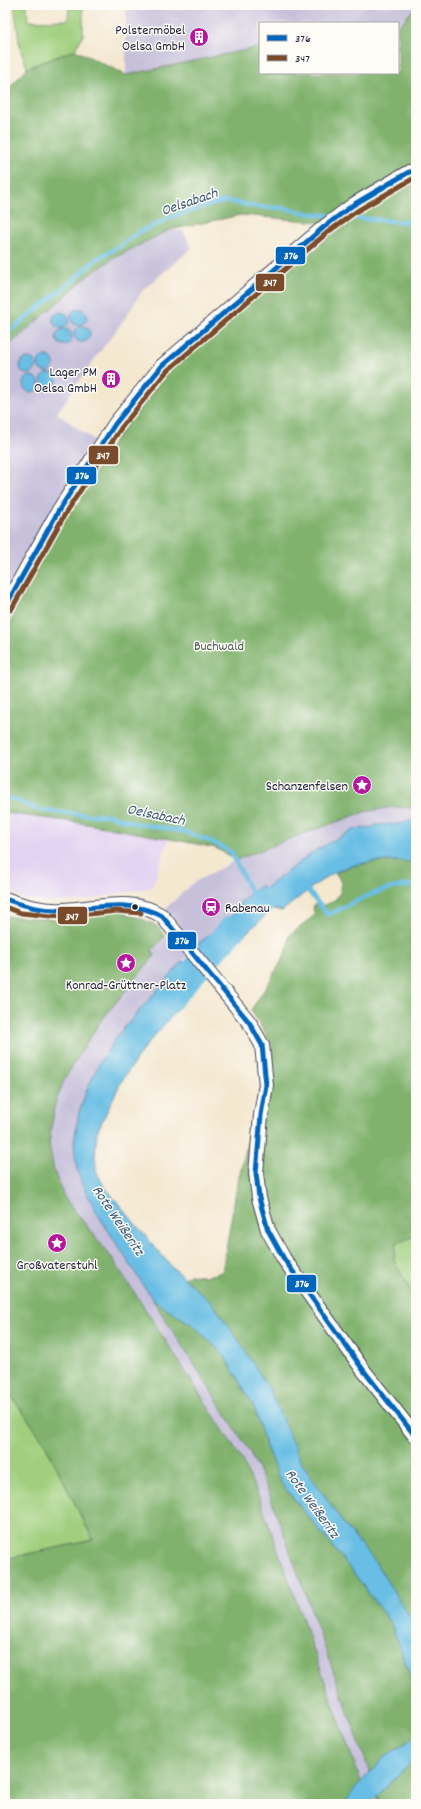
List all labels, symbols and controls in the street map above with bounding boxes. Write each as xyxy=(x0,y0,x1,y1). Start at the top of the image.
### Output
place label: Polstermöbel Oelsa GmbH xyxy=(115,21,186,57)
legend xyxy=(259,22,399,74)
building icon: Polstermöbel Oelsa GmbH xyxy=(188,26,210,48)
text: 376 xyxy=(295,31,311,48)
text: 347 xyxy=(295,51,310,68)
water label: Oelsabach xyxy=(158,183,222,223)
line badge: 376 xyxy=(275,246,306,265)
text: 376 xyxy=(284,249,299,265)
line badge: 347 xyxy=(255,273,285,292)
text: 347 xyxy=(263,276,278,292)
place label: Lager PM Oelsa GmbH xyxy=(34,363,97,399)
building icon: Lager PM Oelsa GmbH xyxy=(100,368,122,390)
line badge: 347 xyxy=(88,445,119,465)
text: 347 xyxy=(96,449,111,465)
line badge: 376 xyxy=(66,466,97,485)
text: 376 xyxy=(75,469,90,485)
park label: Buchwald xyxy=(194,637,244,657)
place icon: Schanzenfelsen xyxy=(351,774,373,796)
place label: Schanzenfelsen xyxy=(266,777,348,797)
water label: Oelsabach xyxy=(125,799,188,833)
station icon: Rabenau xyxy=(200,896,222,918)
place label: Rabenau xyxy=(225,899,270,919)
unlabelled marker xyxy=(130,902,140,912)
line badge: 347 xyxy=(57,906,88,925)
text: 347 xyxy=(65,910,80,926)
line badge: 376 xyxy=(167,931,197,950)
text: 376 xyxy=(175,934,190,950)
place icon: Konrad-Grüttner-Platz xyxy=(115,952,137,974)
place label: Konrad-Grüttner-Platz xyxy=(66,976,187,996)
water label: Rote Weißeritz xyxy=(86,1181,150,1262)
place icon: Großvaterstuhl xyxy=(46,1232,68,1254)
place label: Großvaterstuhl xyxy=(17,1256,98,1276)
line badge: 376 xyxy=(286,1274,317,1293)
text: 376 xyxy=(295,1277,310,1293)
water label: Rote Weißeritz xyxy=(279,1465,345,1544)

